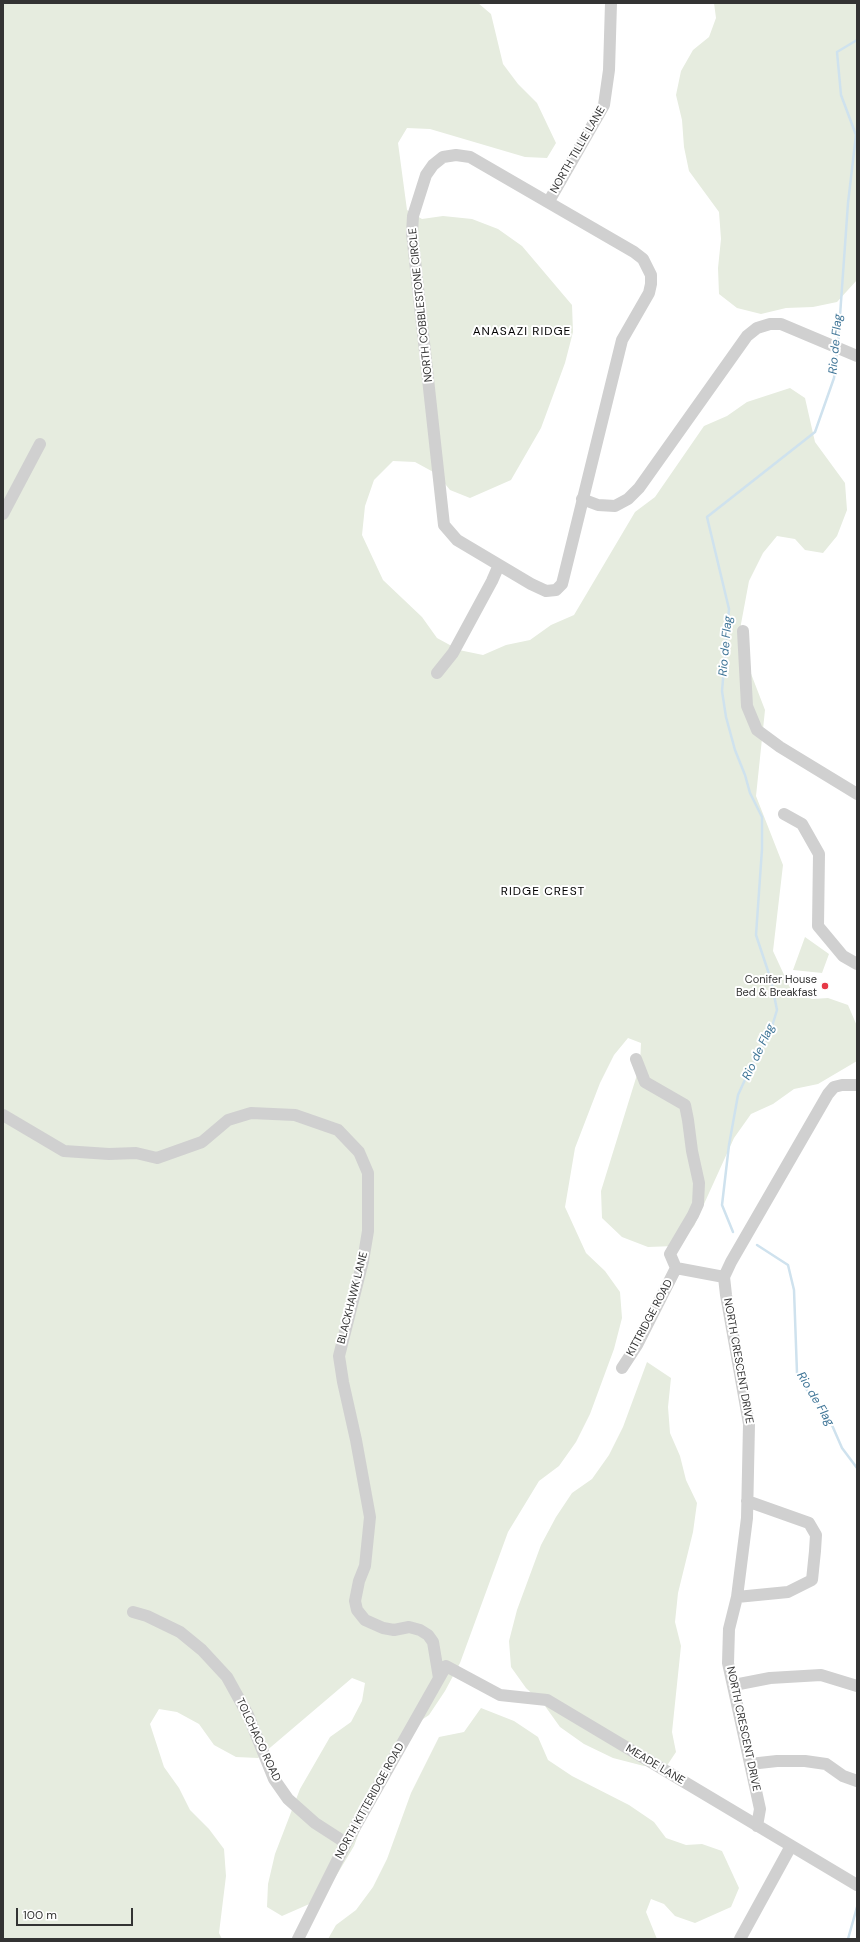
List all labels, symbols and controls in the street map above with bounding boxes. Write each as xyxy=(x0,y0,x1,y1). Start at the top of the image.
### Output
street label: NORTH TILLIE LANE xyxy=(548,104,608,196)
street label: NORTH COBBLESTONE CIRCLE xyxy=(406,227,436,383)
water label: Rio de Flag xyxy=(826,313,846,375)
district label: ANASAZI RIDGE xyxy=(473,325,571,339)
water label: Rio de Flag xyxy=(716,615,736,677)
district label: RIDGE CREST xyxy=(501,885,585,899)
place label: Conifer House Bed & Breakfast xyxy=(736,973,817,999)
marker: Conifer House Bed & Breakfast xyxy=(820,981,830,991)
water label: Rio de Flag xyxy=(740,1022,778,1082)
street label: BLACKHAWK LANE xyxy=(335,1251,371,1345)
street label: KITTRIDGE ROAD xyxy=(624,1277,676,1359)
street label: NORTH CRESCENT DRIVE xyxy=(720,1297,756,1425)
water label: Rio de Flag xyxy=(793,1369,837,1429)
street label: NORTH CRESCENT DRIVE xyxy=(723,1665,763,1793)
street label: TOLCHACO ROAD xyxy=(233,1696,283,1784)
street label: NORTH KITTERIDGE ROAD xyxy=(333,1741,407,1861)
street label: MEADE LANE xyxy=(623,1742,687,1788)
scale bar xyxy=(18,1900,135,1926)
text: 100 m xyxy=(23,1907,57,1923)

